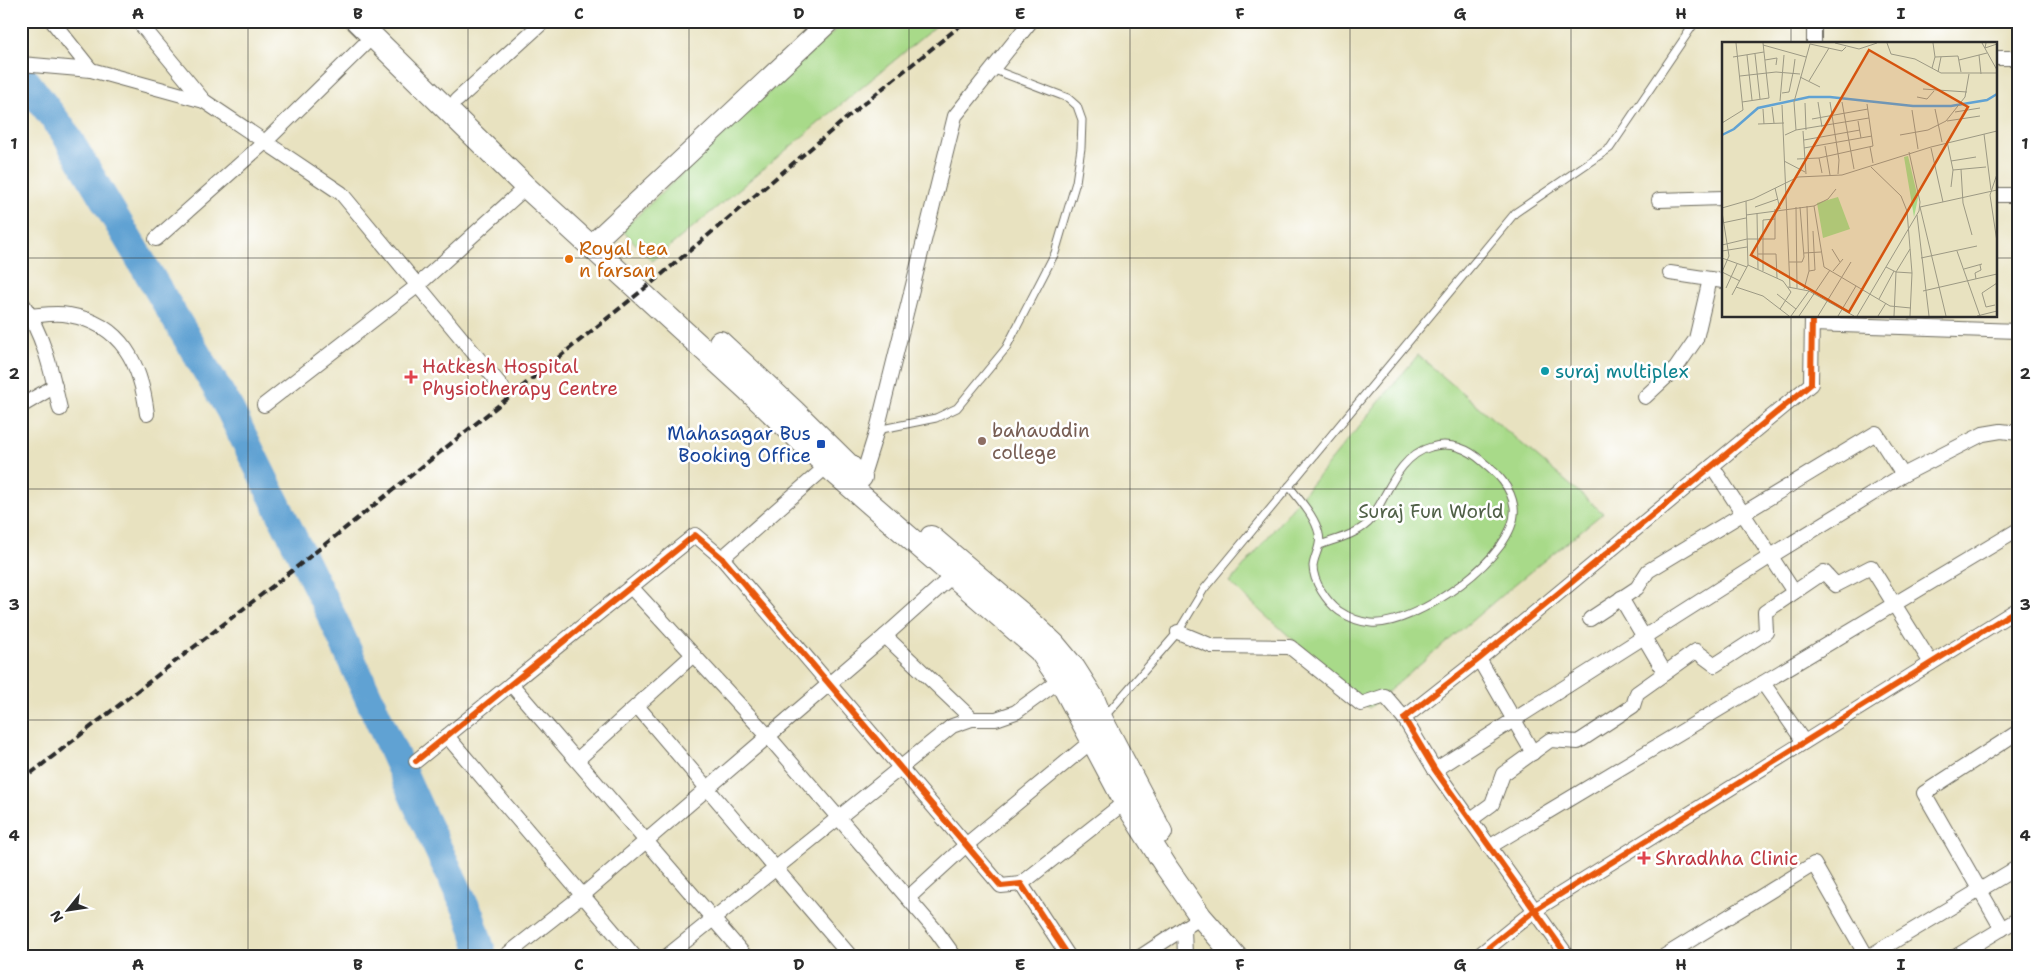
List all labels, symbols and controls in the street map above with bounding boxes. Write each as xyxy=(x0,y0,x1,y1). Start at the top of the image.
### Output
text: A xyxy=(132,3,144,24)
text: B xyxy=(353,3,363,24)
text: C xyxy=(574,3,584,24)
text: D xyxy=(793,3,805,24)
text: E xyxy=(1015,3,1025,24)
text: F xyxy=(1235,3,1245,24)
text: G xyxy=(1454,3,1467,24)
text: H xyxy=(1675,3,1687,24)
text: I xyxy=(1897,3,1906,24)
inset map xyxy=(1722,42,1996,318)
text: 1 xyxy=(10,133,18,154)
text: 1 xyxy=(2021,133,2029,154)
place label: Royal tea n farsan xyxy=(579,236,668,283)
marker: Royal tea n farsan xyxy=(563,253,575,265)
place label: Hatkesh Hospital Physiotherapy Centre xyxy=(422,354,618,401)
place label: suraj multiplex xyxy=(1555,359,1689,384)
text: 2 xyxy=(8,363,20,384)
text: 2 xyxy=(2019,363,2031,384)
marker: suraj multiplex xyxy=(1539,365,1551,377)
marker: Hatkesh Hospital Physiotherapy Centre xyxy=(404,370,418,384)
place label: bahauddin college xyxy=(992,418,1090,465)
place label: Mahasagar Bus Booking Office xyxy=(667,421,811,468)
marker: bahauddin college xyxy=(976,435,988,447)
marker: Mahasagar Bus Booking Office xyxy=(815,438,827,450)
park label: Suraj Fun World xyxy=(1358,499,1504,524)
text: 3 xyxy=(8,594,20,615)
text: 3 xyxy=(2019,594,2031,615)
text: 4 xyxy=(8,825,20,846)
text: 4 xyxy=(2019,825,2031,846)
place label: Shradhha Clinic xyxy=(1655,846,1798,871)
marker: Shradhha Clinic xyxy=(1637,851,1651,865)
north arrow xyxy=(42,886,92,936)
text: N xyxy=(46,907,67,926)
text: A xyxy=(132,954,144,975)
text: B xyxy=(353,954,363,975)
text: C xyxy=(574,954,584,975)
text: D xyxy=(793,954,805,975)
text: E xyxy=(1015,954,1025,975)
text: F xyxy=(1235,954,1245,975)
text: G xyxy=(1454,954,1467,975)
text: H xyxy=(1675,954,1687,975)
text: I xyxy=(1897,954,1906,975)

